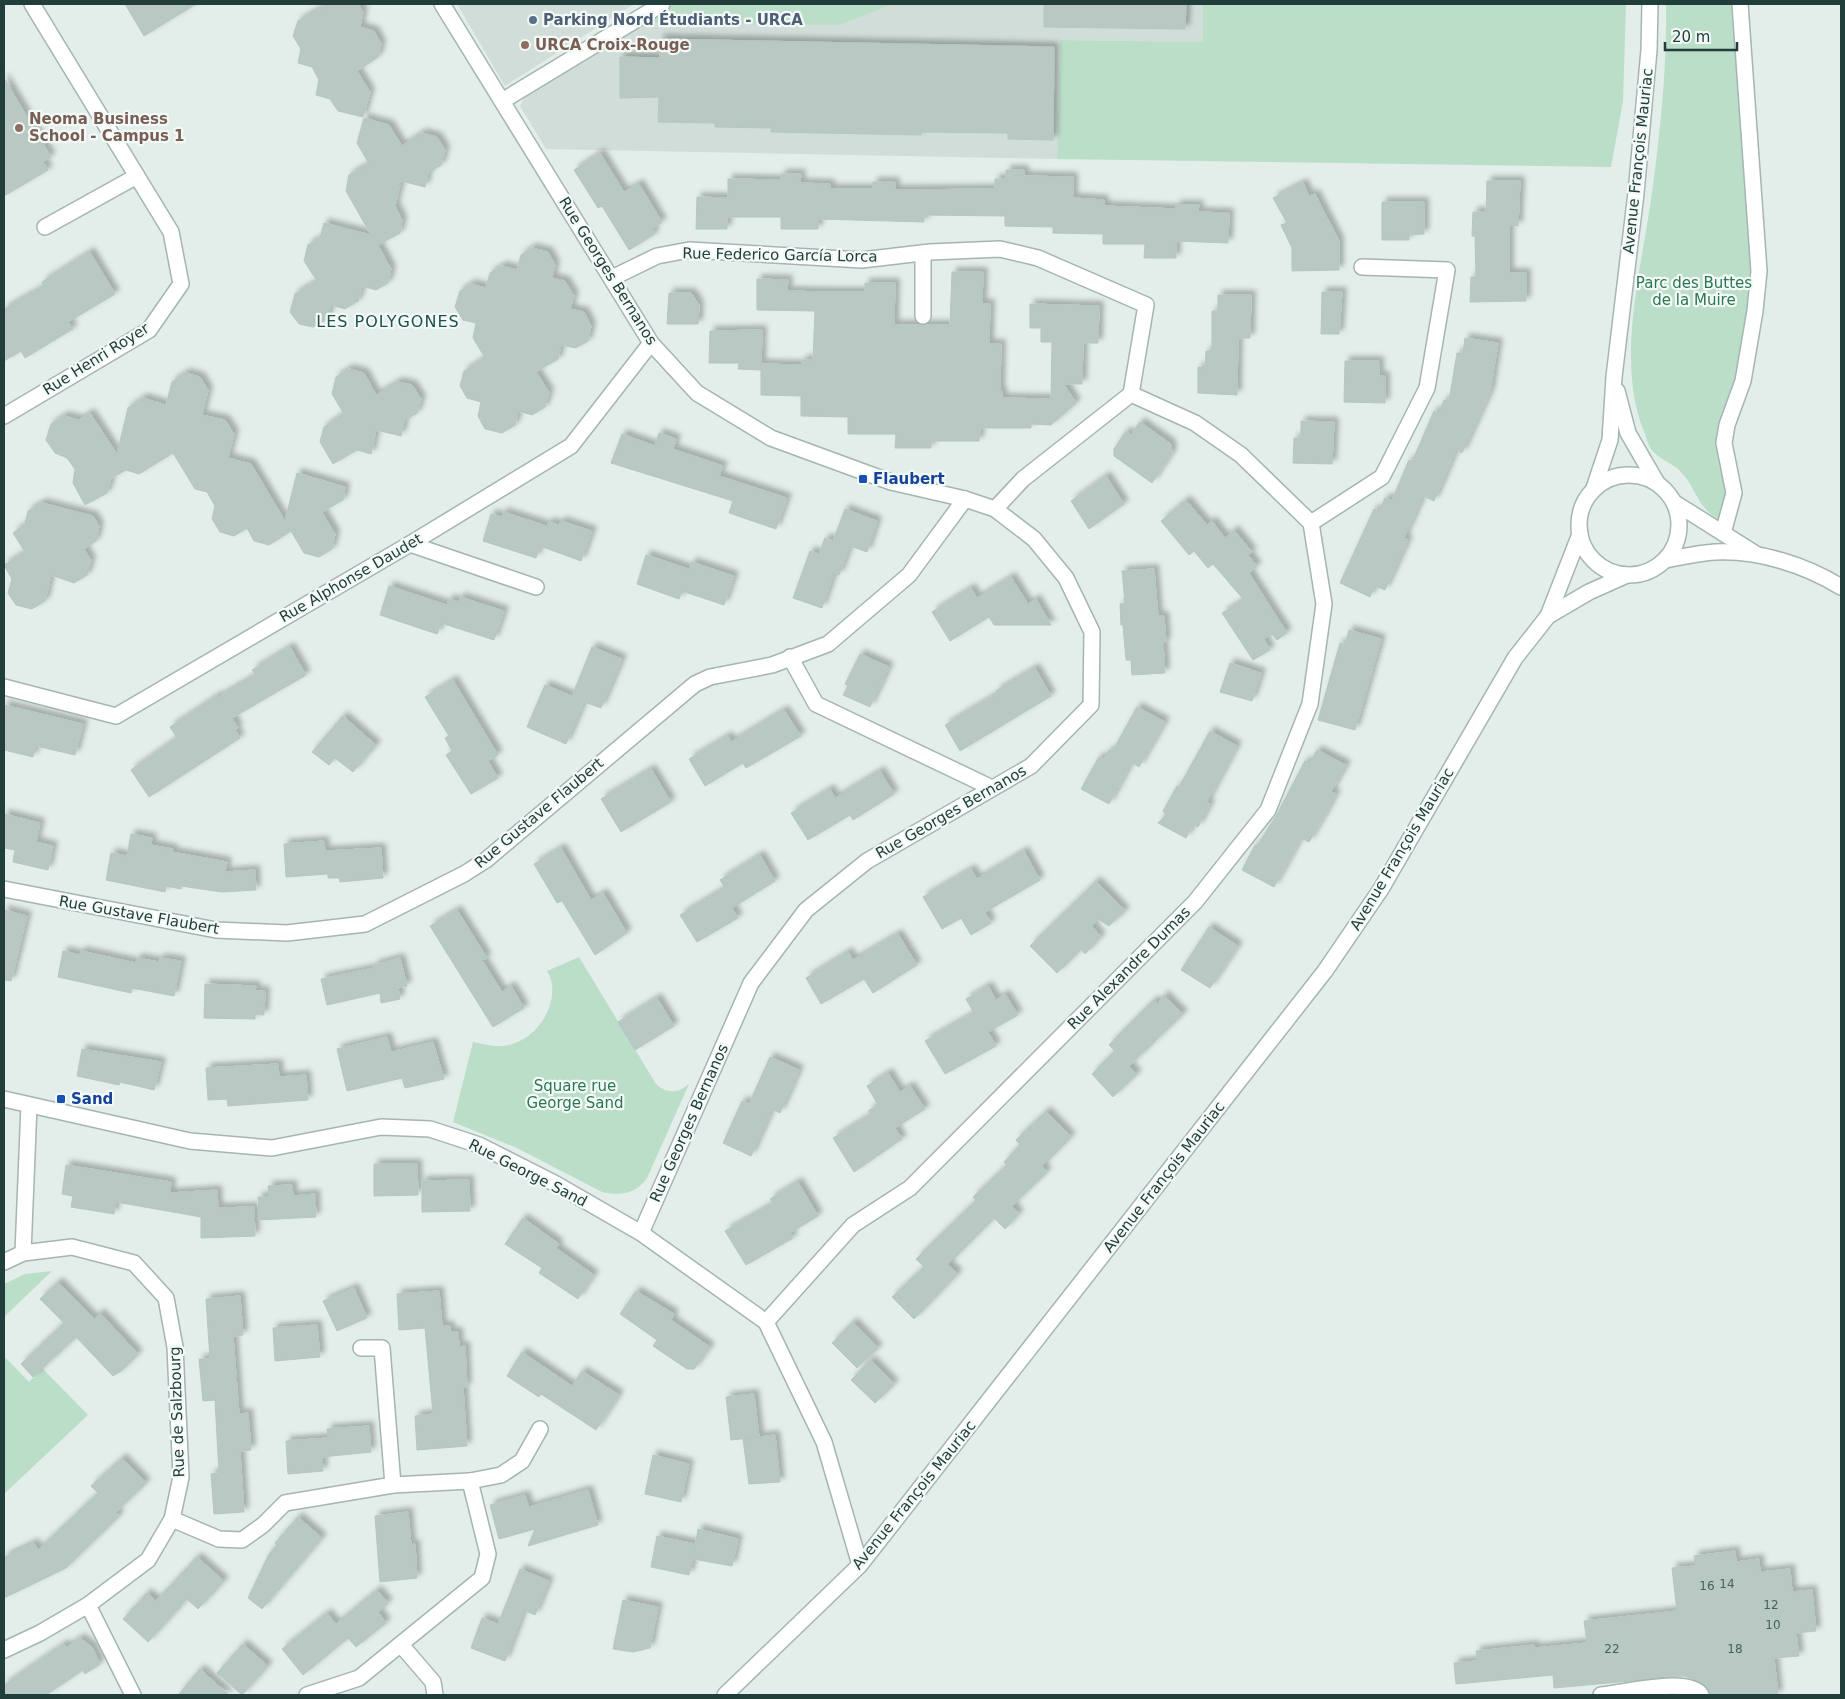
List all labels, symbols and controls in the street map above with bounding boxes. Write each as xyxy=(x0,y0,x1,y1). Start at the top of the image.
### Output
place label: Parking Nord Étudiants - URCA xyxy=(543,10,803,29)
marker: Parking Nord Étudiants - URCA xyxy=(527,14,539,26)
scale bar xyxy=(1665,20,1738,52)
text: 20 m xyxy=(1672,28,1710,46)
place label: URCA Croix-Rouge xyxy=(535,36,690,54)
marker: URCA Croix-Rouge xyxy=(519,39,531,51)
street label: Avenue François Mauriac xyxy=(1619,67,1657,255)
place label: Neoma Business School - Campus 1 xyxy=(29,110,185,145)
marker: Neoma Business School - Campus 1 xyxy=(13,122,25,134)
street label: Rue Georges Bernanos xyxy=(555,194,661,348)
street label: Rue Federico García Lorca xyxy=(682,244,878,266)
park label: Parc des Buttes de la Muire xyxy=(1636,274,1752,309)
district label: LES POLYGONES xyxy=(316,312,460,331)
street label: Rue Henri Royer xyxy=(40,319,153,399)
place label: Flaubert xyxy=(873,470,945,488)
marker: Flaubert xyxy=(857,473,869,485)
street label: Rue Alphonse Daudet xyxy=(276,530,426,626)
street label: Rue Gustave Flaubert xyxy=(471,754,607,872)
street label: Rue Georges Bernanos xyxy=(872,761,1030,863)
street label: Avenue François Mauriac xyxy=(1346,764,1458,934)
street label: Rue Gustave Flaubert xyxy=(57,892,221,938)
street label: Rue Alexandre Dumas xyxy=(1064,903,1194,1033)
street label: Rue Georges Bernanos xyxy=(646,1041,732,1205)
park label: Square rue George Sand xyxy=(526,1077,624,1112)
place label: Sand xyxy=(71,1090,113,1108)
marker: Sand xyxy=(55,1093,67,1105)
street label: Avenue François Mauriac xyxy=(1099,1098,1229,1256)
street label: Rue George Sand xyxy=(466,1135,590,1211)
street label: Rue de Salzbourg xyxy=(166,1346,188,1478)
street label: Avenue François Mauriac xyxy=(848,1417,980,1573)
house number: 14 xyxy=(1719,1577,1735,1591)
house number: 16 xyxy=(1699,1579,1715,1593)
house number: 12 xyxy=(1763,1598,1779,1612)
house number: 10 xyxy=(1765,1618,1781,1632)
house number: 22 xyxy=(1604,1642,1620,1656)
house number: 18 xyxy=(1727,1642,1743,1656)

